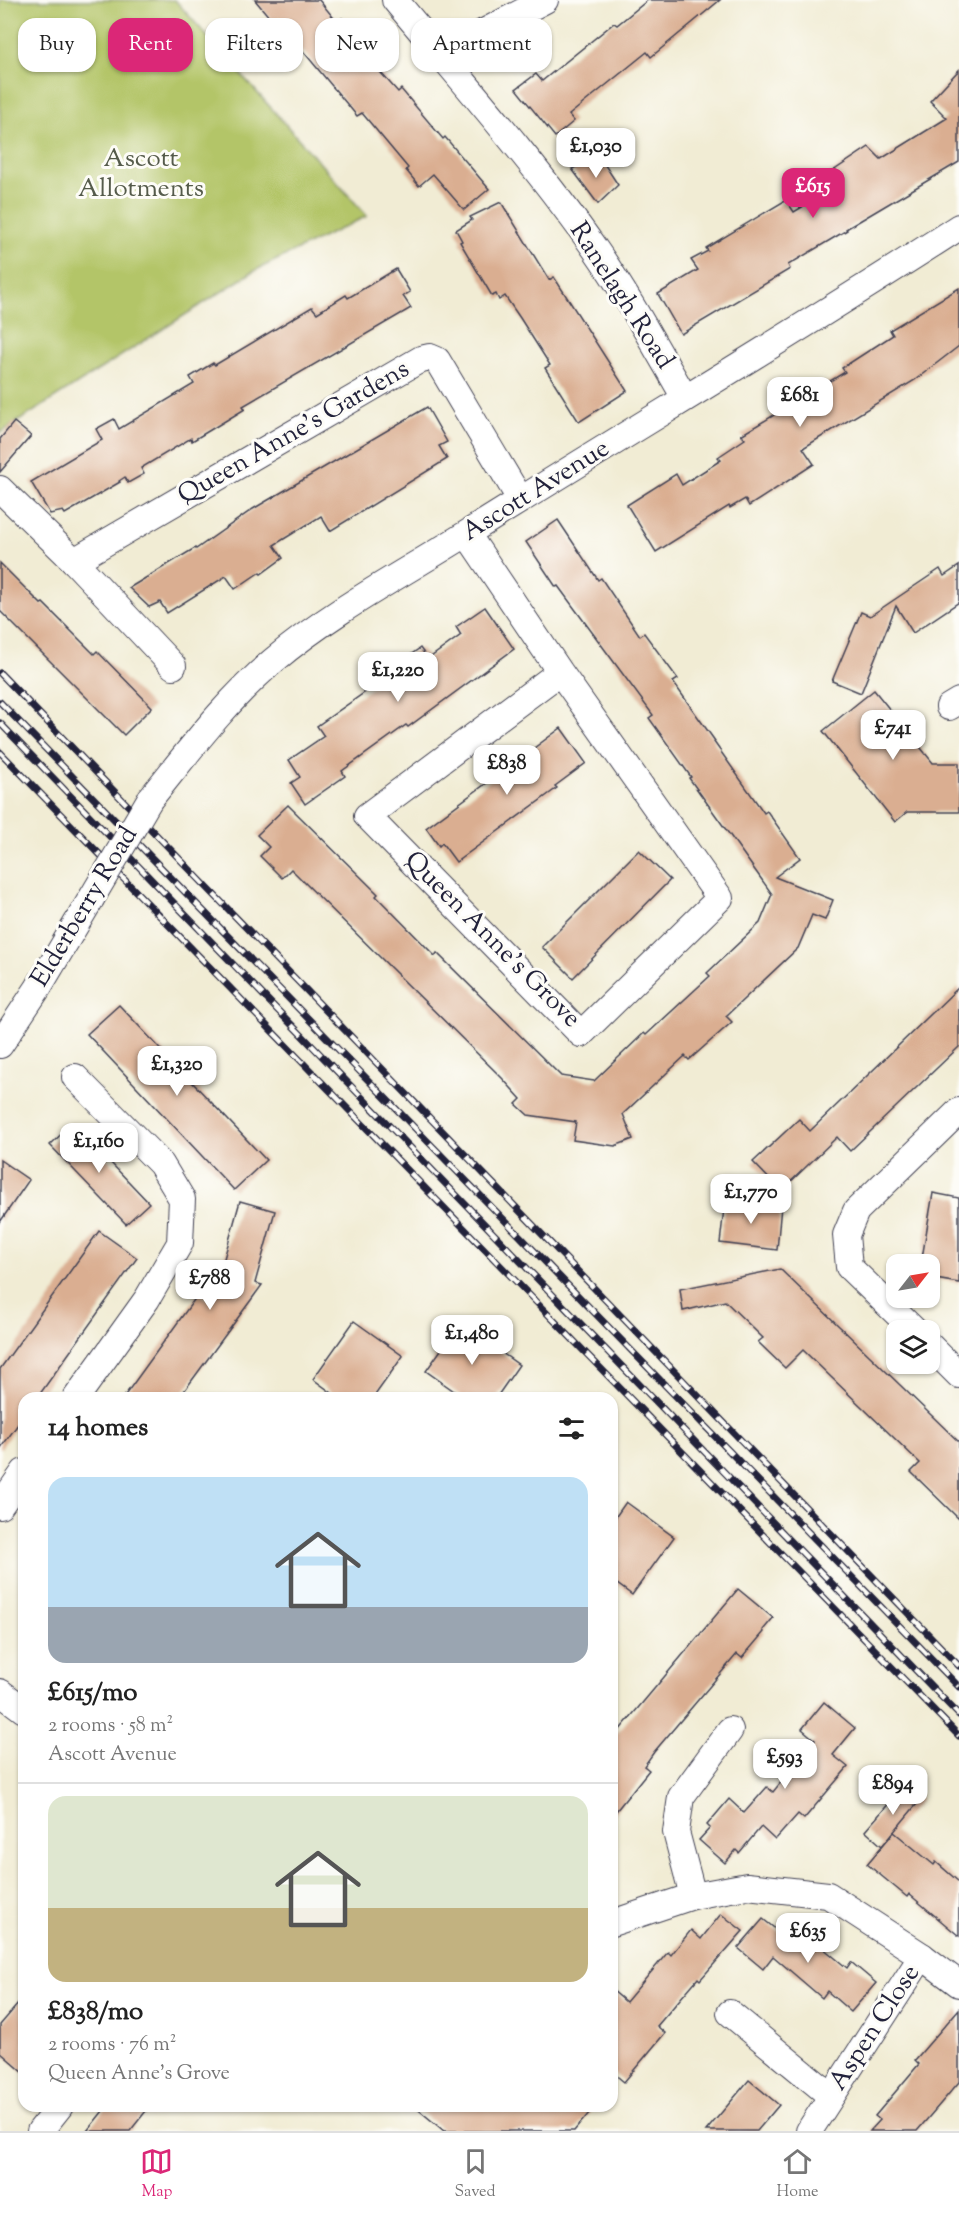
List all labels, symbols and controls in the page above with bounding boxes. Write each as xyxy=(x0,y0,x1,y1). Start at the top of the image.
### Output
chip: Buy xyxy=(18,18,96,72)
chip: Rent xyxy=(108,18,193,72)
chip: Filters xyxy=(205,18,303,72)
chip: New xyxy=(315,18,399,72)
chip: Apartment xyxy=(411,18,552,72)
pin: £1,030 xyxy=(547,128,645,179)
text: £1,030 xyxy=(570,133,622,162)
park label: Ascott Allotments xyxy=(78,141,204,208)
pin: £615 xyxy=(777,168,849,219)
text: £615 xyxy=(796,173,830,202)
street label: Ranelagh Road xyxy=(560,215,683,377)
street label: Queen Anne's Gardens xyxy=(171,352,417,514)
pin: £681 xyxy=(764,377,836,428)
text: £681 xyxy=(781,382,819,411)
street label: Ascott Avenue xyxy=(455,431,617,551)
pin: £1,220 xyxy=(349,652,447,703)
text: £1,220 xyxy=(372,657,424,686)
pin: £741 xyxy=(857,710,929,761)
text: £741 xyxy=(875,715,911,744)
pin: £838 xyxy=(471,745,543,796)
text: £838 xyxy=(487,750,527,779)
street label: Elderberry Road xyxy=(22,819,148,994)
street label: Queen Anne's Grove xyxy=(395,843,589,1037)
pin: £1,320 xyxy=(128,1046,226,1097)
text: £1,320 xyxy=(152,1051,202,1080)
pin: £1,160 xyxy=(50,1123,148,1174)
text: £1,160 xyxy=(74,1128,124,1157)
pin: £1,770 xyxy=(702,1174,800,1225)
text: £1,770 xyxy=(724,1179,778,1208)
north arrow xyxy=(886,1254,940,1308)
map controls xyxy=(886,1254,940,1374)
pin: £788 xyxy=(174,1260,246,1311)
text: £788 xyxy=(189,1265,231,1294)
pin: £1,480 xyxy=(423,1315,521,1366)
text: £1,480 xyxy=(445,1320,499,1349)
button: layers xyxy=(886,1320,940,1374)
text: 14 homes xyxy=(48,1410,148,1447)
icon: filters xyxy=(555,1412,588,1445)
icon: home xyxy=(264,1516,372,1624)
text: £615/mo xyxy=(48,1675,137,1712)
text: 2 rooms · 58 m² xyxy=(48,1712,173,1741)
pin: £593 xyxy=(749,1739,821,1790)
text: Ascott Avenue xyxy=(48,1741,177,1770)
text: £593 xyxy=(767,1744,803,1773)
pin: £894 xyxy=(857,1765,929,1816)
text: £894 xyxy=(873,1770,913,1799)
icon: home xyxy=(264,1835,372,1943)
pin: £635 xyxy=(772,1913,844,1964)
text: £635 xyxy=(790,1918,826,1947)
street label: Aspen Close xyxy=(820,1958,930,2098)
text: £838/mo xyxy=(48,1994,143,2031)
text: 2 rooms · 76 m² xyxy=(48,2031,176,2060)
text: Queen Anne's Grove xyxy=(48,2060,230,2089)
tab: Map xyxy=(140,2145,173,2204)
tab: Saved xyxy=(454,2145,496,2204)
tab: Home xyxy=(777,2145,818,2204)

